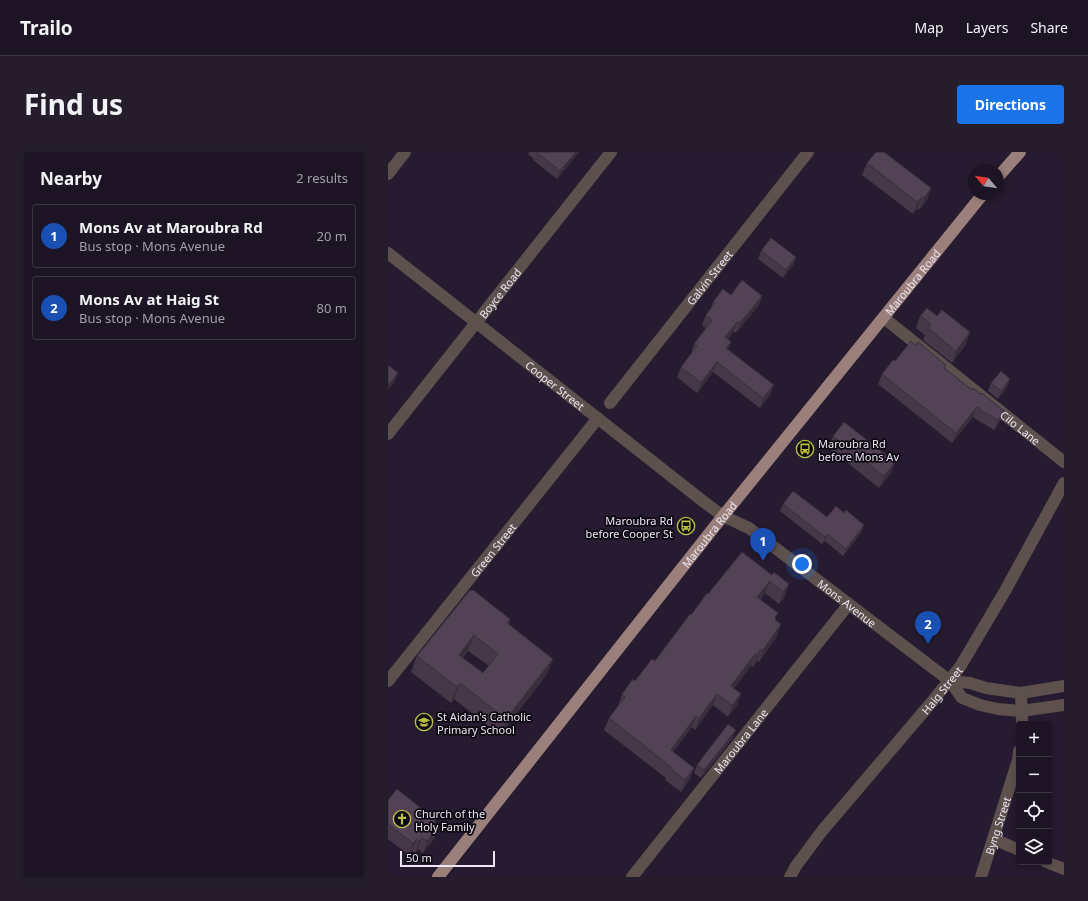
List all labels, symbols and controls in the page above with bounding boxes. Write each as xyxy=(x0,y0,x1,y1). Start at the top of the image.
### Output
text: Trailo xyxy=(20,15,73,41)
text: Map xyxy=(915,18,944,37)
text: Layers xyxy=(966,18,1008,37)
text: Share xyxy=(1030,18,1068,37)
text: Find us xyxy=(24,85,123,123)
button: Directions xyxy=(957,85,1064,124)
north arrow xyxy=(968,164,1004,200)
text: Nearby xyxy=(40,167,102,190)
text: 2 results xyxy=(296,169,348,187)
text: Mons Av at Maroubra Rd xyxy=(79,217,263,237)
text: 1 xyxy=(50,227,58,245)
text: 20 m xyxy=(317,227,347,245)
text: Bus stop · Mons Avenue xyxy=(79,237,225,255)
street label: Maroubra Road xyxy=(881,246,943,318)
street label: Galvin Street xyxy=(683,247,735,308)
street label: Boyce Road xyxy=(475,265,524,321)
text: Mons Av at Haig St xyxy=(79,289,219,309)
text: 2 xyxy=(50,299,58,317)
text: 80 m xyxy=(317,299,347,317)
text: Bus stop · Mons Avenue xyxy=(79,309,225,327)
street label: Cooper Street xyxy=(523,357,588,413)
street label: Cilo Lane xyxy=(998,407,1044,448)
place label: Maroubra Rd before Mons Av xyxy=(818,436,899,464)
bus stop icon: Maroubra Rd before Mons Av xyxy=(795,439,815,459)
street label: Maroubra Road xyxy=(678,498,740,570)
place label: Maroubra Rd before Cooper St xyxy=(586,513,673,541)
bus stop icon: Maroubra Rd before Cooper St xyxy=(676,516,696,536)
street label: Green Street xyxy=(467,520,519,580)
pin: 1 xyxy=(750,528,776,561)
your location xyxy=(792,554,812,574)
street label: Mons Avenue xyxy=(815,576,880,630)
pin: 2 xyxy=(915,611,941,644)
street label: Haig Street xyxy=(917,663,965,717)
street label: Maroubra Lane xyxy=(710,705,771,776)
place label: St Aidan's Catholic Primary School xyxy=(437,709,531,737)
school or university icon: St Aidan's Catholic Primary School xyxy=(414,712,434,732)
map controls xyxy=(1016,721,1052,865)
button: + xyxy=(1016,721,1052,757)
button: − xyxy=(1016,757,1052,793)
button: locate xyxy=(1016,793,1052,829)
street label: Byng Street xyxy=(981,795,1013,856)
place label: Church of the Holy Family xyxy=(415,806,485,834)
church icon: Church of the Holy Family xyxy=(392,809,412,829)
button: layers xyxy=(1016,829,1052,865)
scale bar xyxy=(400,849,495,868)
text: 50 m xyxy=(406,850,432,865)

